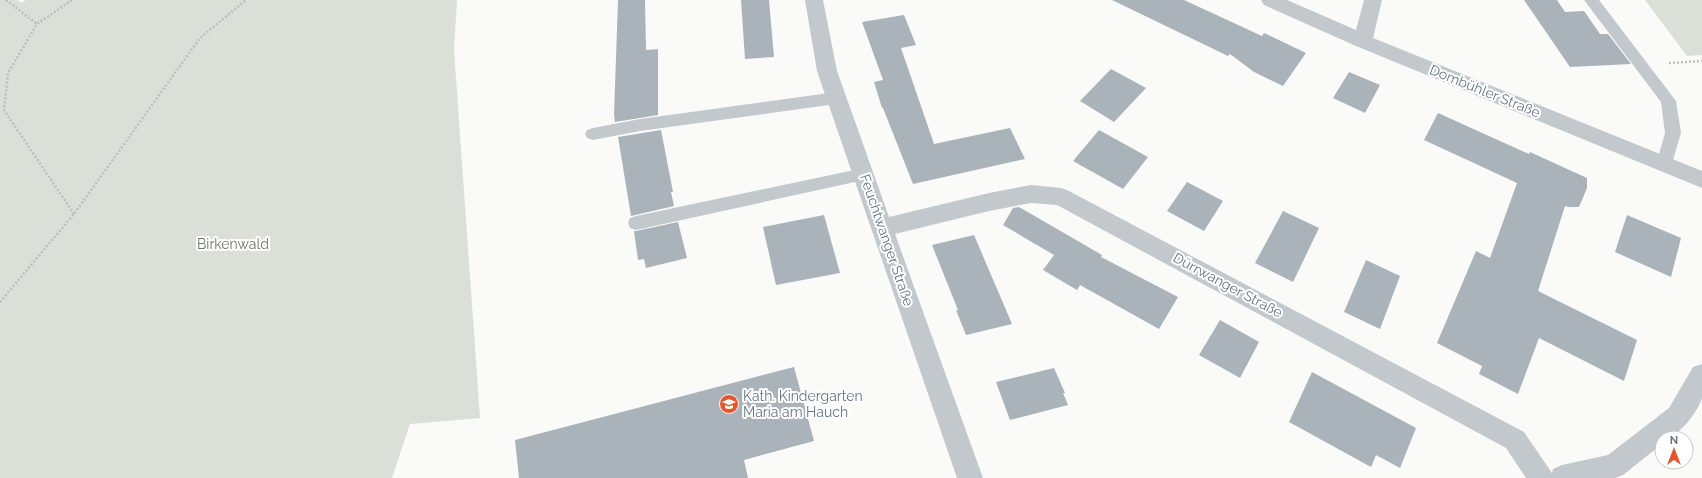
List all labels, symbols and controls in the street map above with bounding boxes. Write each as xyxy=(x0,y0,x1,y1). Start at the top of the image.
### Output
street label: Dombühler Straße xyxy=(1427,61,1543,121)
street label: Feuchtwanger Straße xyxy=(857,172,917,308)
park label: Birkenwald xyxy=(197,236,269,252)
street label: Dürrwanger Straße xyxy=(1171,249,1285,321)
place label: Kath. Kindergarten Maria am Hauch xyxy=(743,388,863,420)
school or university icon: Kath. Kindergarten Maria am Hauch xyxy=(718,393,740,415)
north arrow xyxy=(1654,430,1694,470)
text: N xyxy=(1670,434,1678,447)

